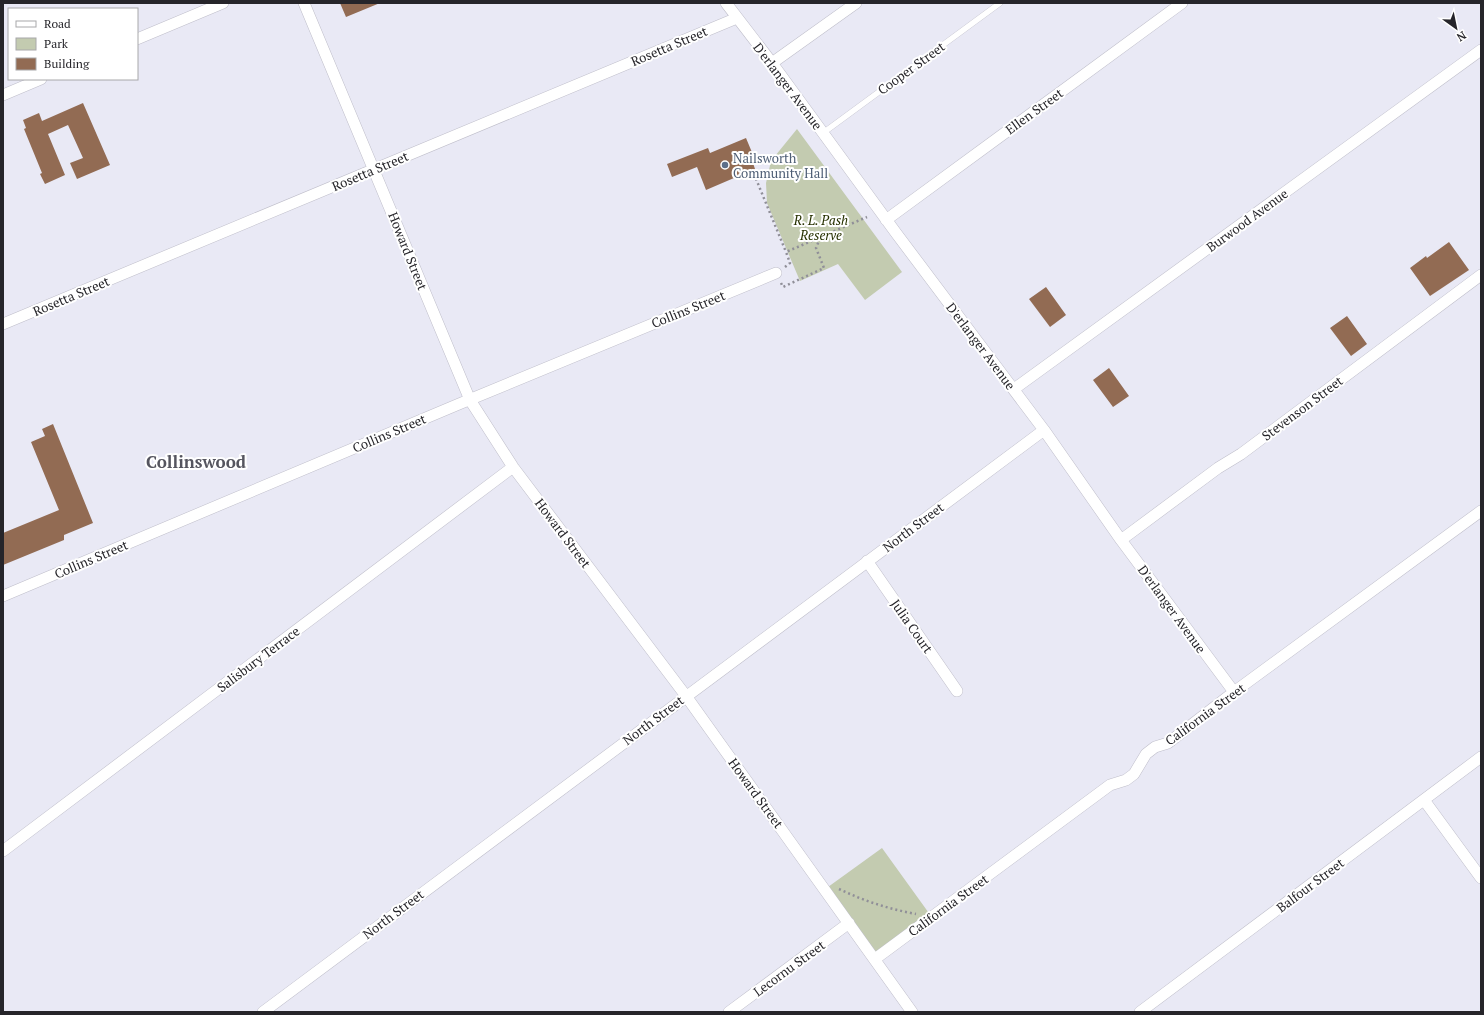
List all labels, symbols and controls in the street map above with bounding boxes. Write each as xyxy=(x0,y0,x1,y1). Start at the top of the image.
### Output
legend xyxy=(8,8,138,80)
north arrow xyxy=(1436,8,1476,48)
text: Road xyxy=(44,16,71,31)
street label: Rosetta Street xyxy=(628,22,710,70)
text: N xyxy=(1454,28,1469,45)
text: Park xyxy=(44,36,69,51)
street label: Cooper Street xyxy=(874,37,948,99)
street label: D'erlanger Avenue xyxy=(749,39,827,133)
text: Building xyxy=(44,56,90,71)
street label: Ellen Street xyxy=(1001,84,1067,138)
street label: Rosetta Street xyxy=(329,147,411,195)
place label: Nailsworth Community Hall xyxy=(733,149,828,182)
marker: Nailsworth Community Hall xyxy=(720,160,730,170)
street label: Burwood Avenue xyxy=(1202,184,1292,256)
street label: Howard Street xyxy=(384,209,432,293)
park label: R. L. Pash Reserve xyxy=(793,211,848,244)
street label: Rosetta Street xyxy=(30,272,112,320)
street label: Collins Street xyxy=(648,286,728,332)
street label: D'erlanger Avenue xyxy=(942,299,1020,393)
street label: Stevenson Street xyxy=(1258,371,1346,444)
street label: Collins Street xyxy=(349,409,429,457)
district label: Collinswood xyxy=(146,450,246,473)
street label: Howard Street xyxy=(531,495,595,572)
street label: North Street xyxy=(879,498,947,556)
street label: Collins Street xyxy=(51,535,131,583)
street label: D'erlanger Avenue xyxy=(1134,561,1210,657)
street label: Julia Court xyxy=(887,595,937,657)
street label: Salisbury Terrace xyxy=(213,622,303,696)
street label: California Street xyxy=(1161,679,1249,749)
street label: North Street xyxy=(619,691,687,749)
street label: Howard Street xyxy=(724,754,788,832)
street label: Balfour Street xyxy=(1273,854,1348,916)
street label: California Street xyxy=(904,870,992,940)
street label: North Street xyxy=(359,885,427,943)
street label: Lecornu Street xyxy=(749,936,829,1000)

